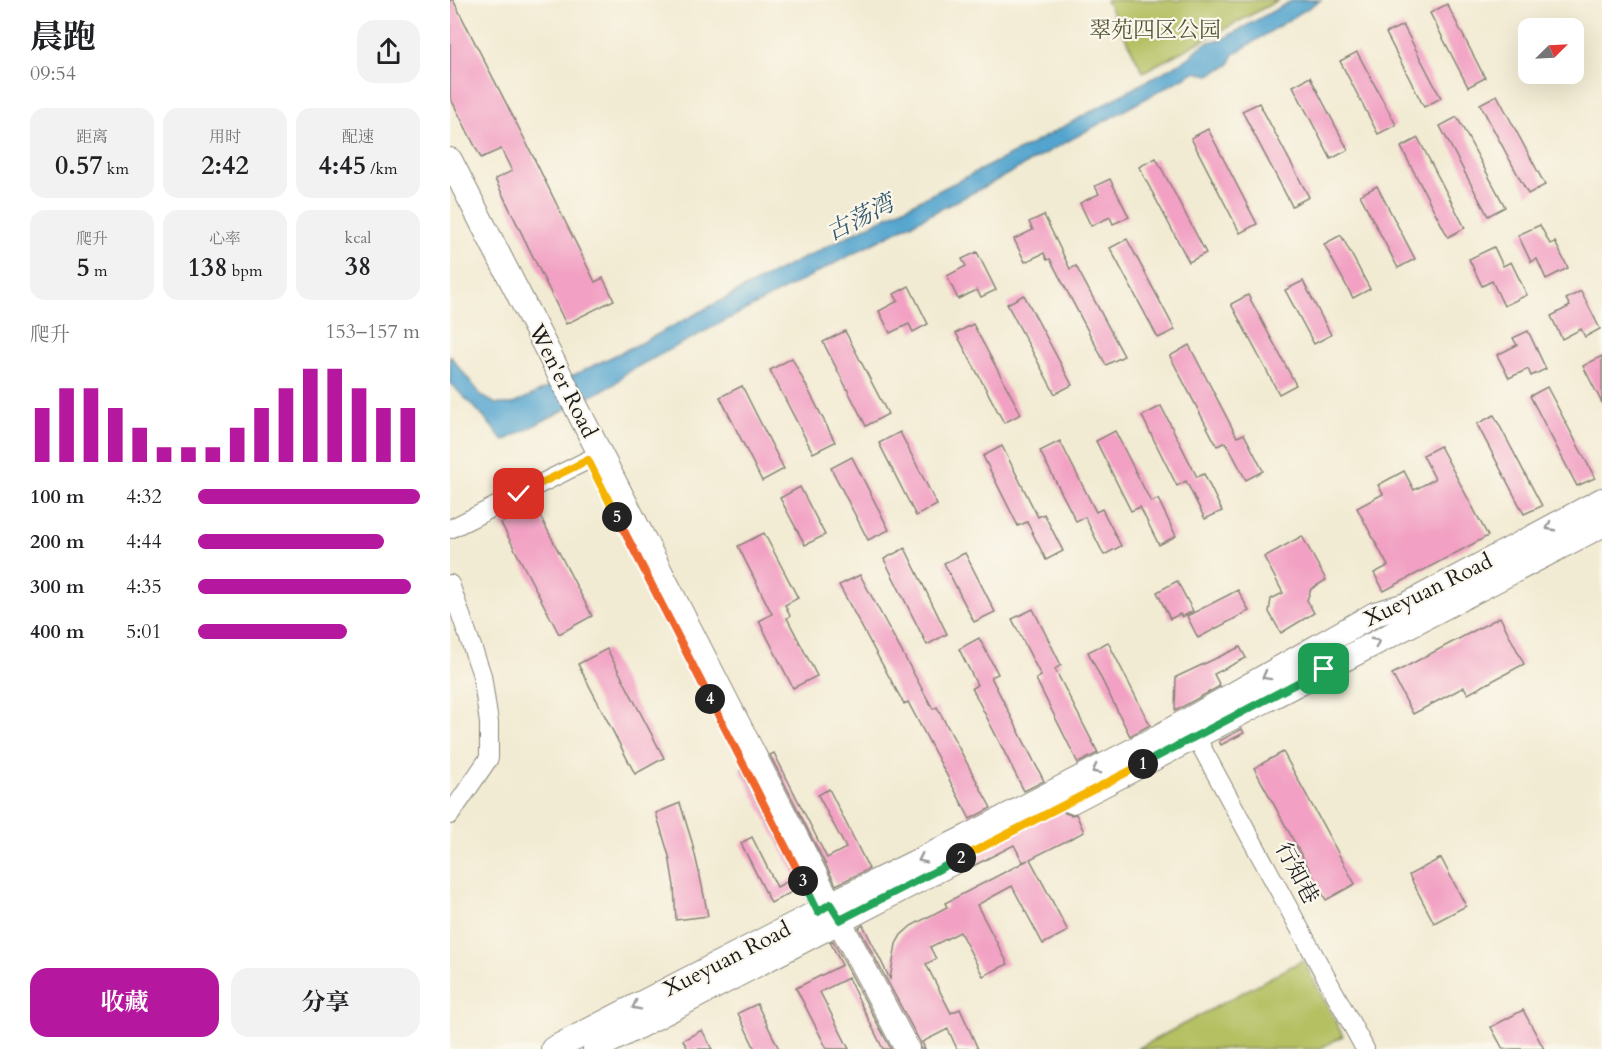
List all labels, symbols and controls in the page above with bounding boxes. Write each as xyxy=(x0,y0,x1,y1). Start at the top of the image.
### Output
text: 晨跑 xyxy=(30,15,96,60)
park label: 翠苑四区公园 xyxy=(1089,15,1221,45)
north arrow xyxy=(1518,18,1584,84)
map controls xyxy=(1518,18,1584,84)
button: share xyxy=(357,20,420,83)
text: 09:54 xyxy=(30,60,76,87)
text: 距离 xyxy=(76,126,108,148)
text: 用时 xyxy=(209,126,241,148)
text: 配速 xyxy=(342,126,374,148)
text: 0.57 xyxy=(55,148,103,183)
text: 2:42 xyxy=(201,148,249,183)
text: 4:45 xyxy=(318,148,366,183)
text: km xyxy=(103,158,129,180)
text: /km xyxy=(366,158,398,180)
water label: 古荡湾 xyxy=(820,185,903,249)
text: kcal xyxy=(345,227,371,249)
text: 爬升 xyxy=(76,228,108,250)
text: 心率 xyxy=(209,228,241,250)
text: 38 xyxy=(345,249,371,284)
text: 5 xyxy=(76,250,90,285)
text: 138 xyxy=(188,250,228,285)
text: m xyxy=(90,260,108,282)
text: bpm xyxy=(228,260,262,282)
text: 153–157 m xyxy=(325,318,420,345)
street label: Wen'er Road xyxy=(521,318,605,443)
text: 爬升 xyxy=(30,321,70,348)
pin xyxy=(493,468,544,519)
icon: check xyxy=(502,477,535,510)
text: 100 m xyxy=(30,483,85,510)
text: 4:32 xyxy=(126,483,162,510)
pin: 5 xyxy=(602,502,632,532)
text: 5 xyxy=(613,506,621,528)
one-way arrow xyxy=(1546,520,1557,531)
text: 200 m xyxy=(30,528,85,555)
text: 4:44 xyxy=(126,528,162,555)
street label: Xueyuan Road xyxy=(1359,546,1497,634)
text: 300 m xyxy=(30,573,85,600)
text: 4:35 xyxy=(126,573,162,600)
text: 400 m xyxy=(30,618,85,645)
text: 5:01 xyxy=(126,618,162,645)
one-way arrow xyxy=(1370,638,1380,649)
pin xyxy=(1298,643,1349,694)
icon: arrive xyxy=(1307,652,1340,685)
one-way arrow xyxy=(1262,668,1273,680)
pin: 4 xyxy=(695,684,725,714)
text: 4 xyxy=(706,688,714,710)
pin: 1 xyxy=(1128,749,1158,779)
text: 1 xyxy=(1139,753,1147,775)
one-way arrow xyxy=(1091,762,1102,774)
street label: 行知巷 xyxy=(1268,837,1326,909)
pin: 2 xyxy=(946,843,976,873)
text: 2 xyxy=(957,847,965,869)
one-way arrow xyxy=(918,851,929,863)
pin: 3 xyxy=(788,866,818,896)
text: 3 xyxy=(799,870,807,892)
street label: Xueyuan Road xyxy=(658,914,796,1004)
button: 收藏 xyxy=(30,968,219,1037)
button: 分享 xyxy=(231,968,420,1037)
one-way arrow xyxy=(631,999,642,1010)

